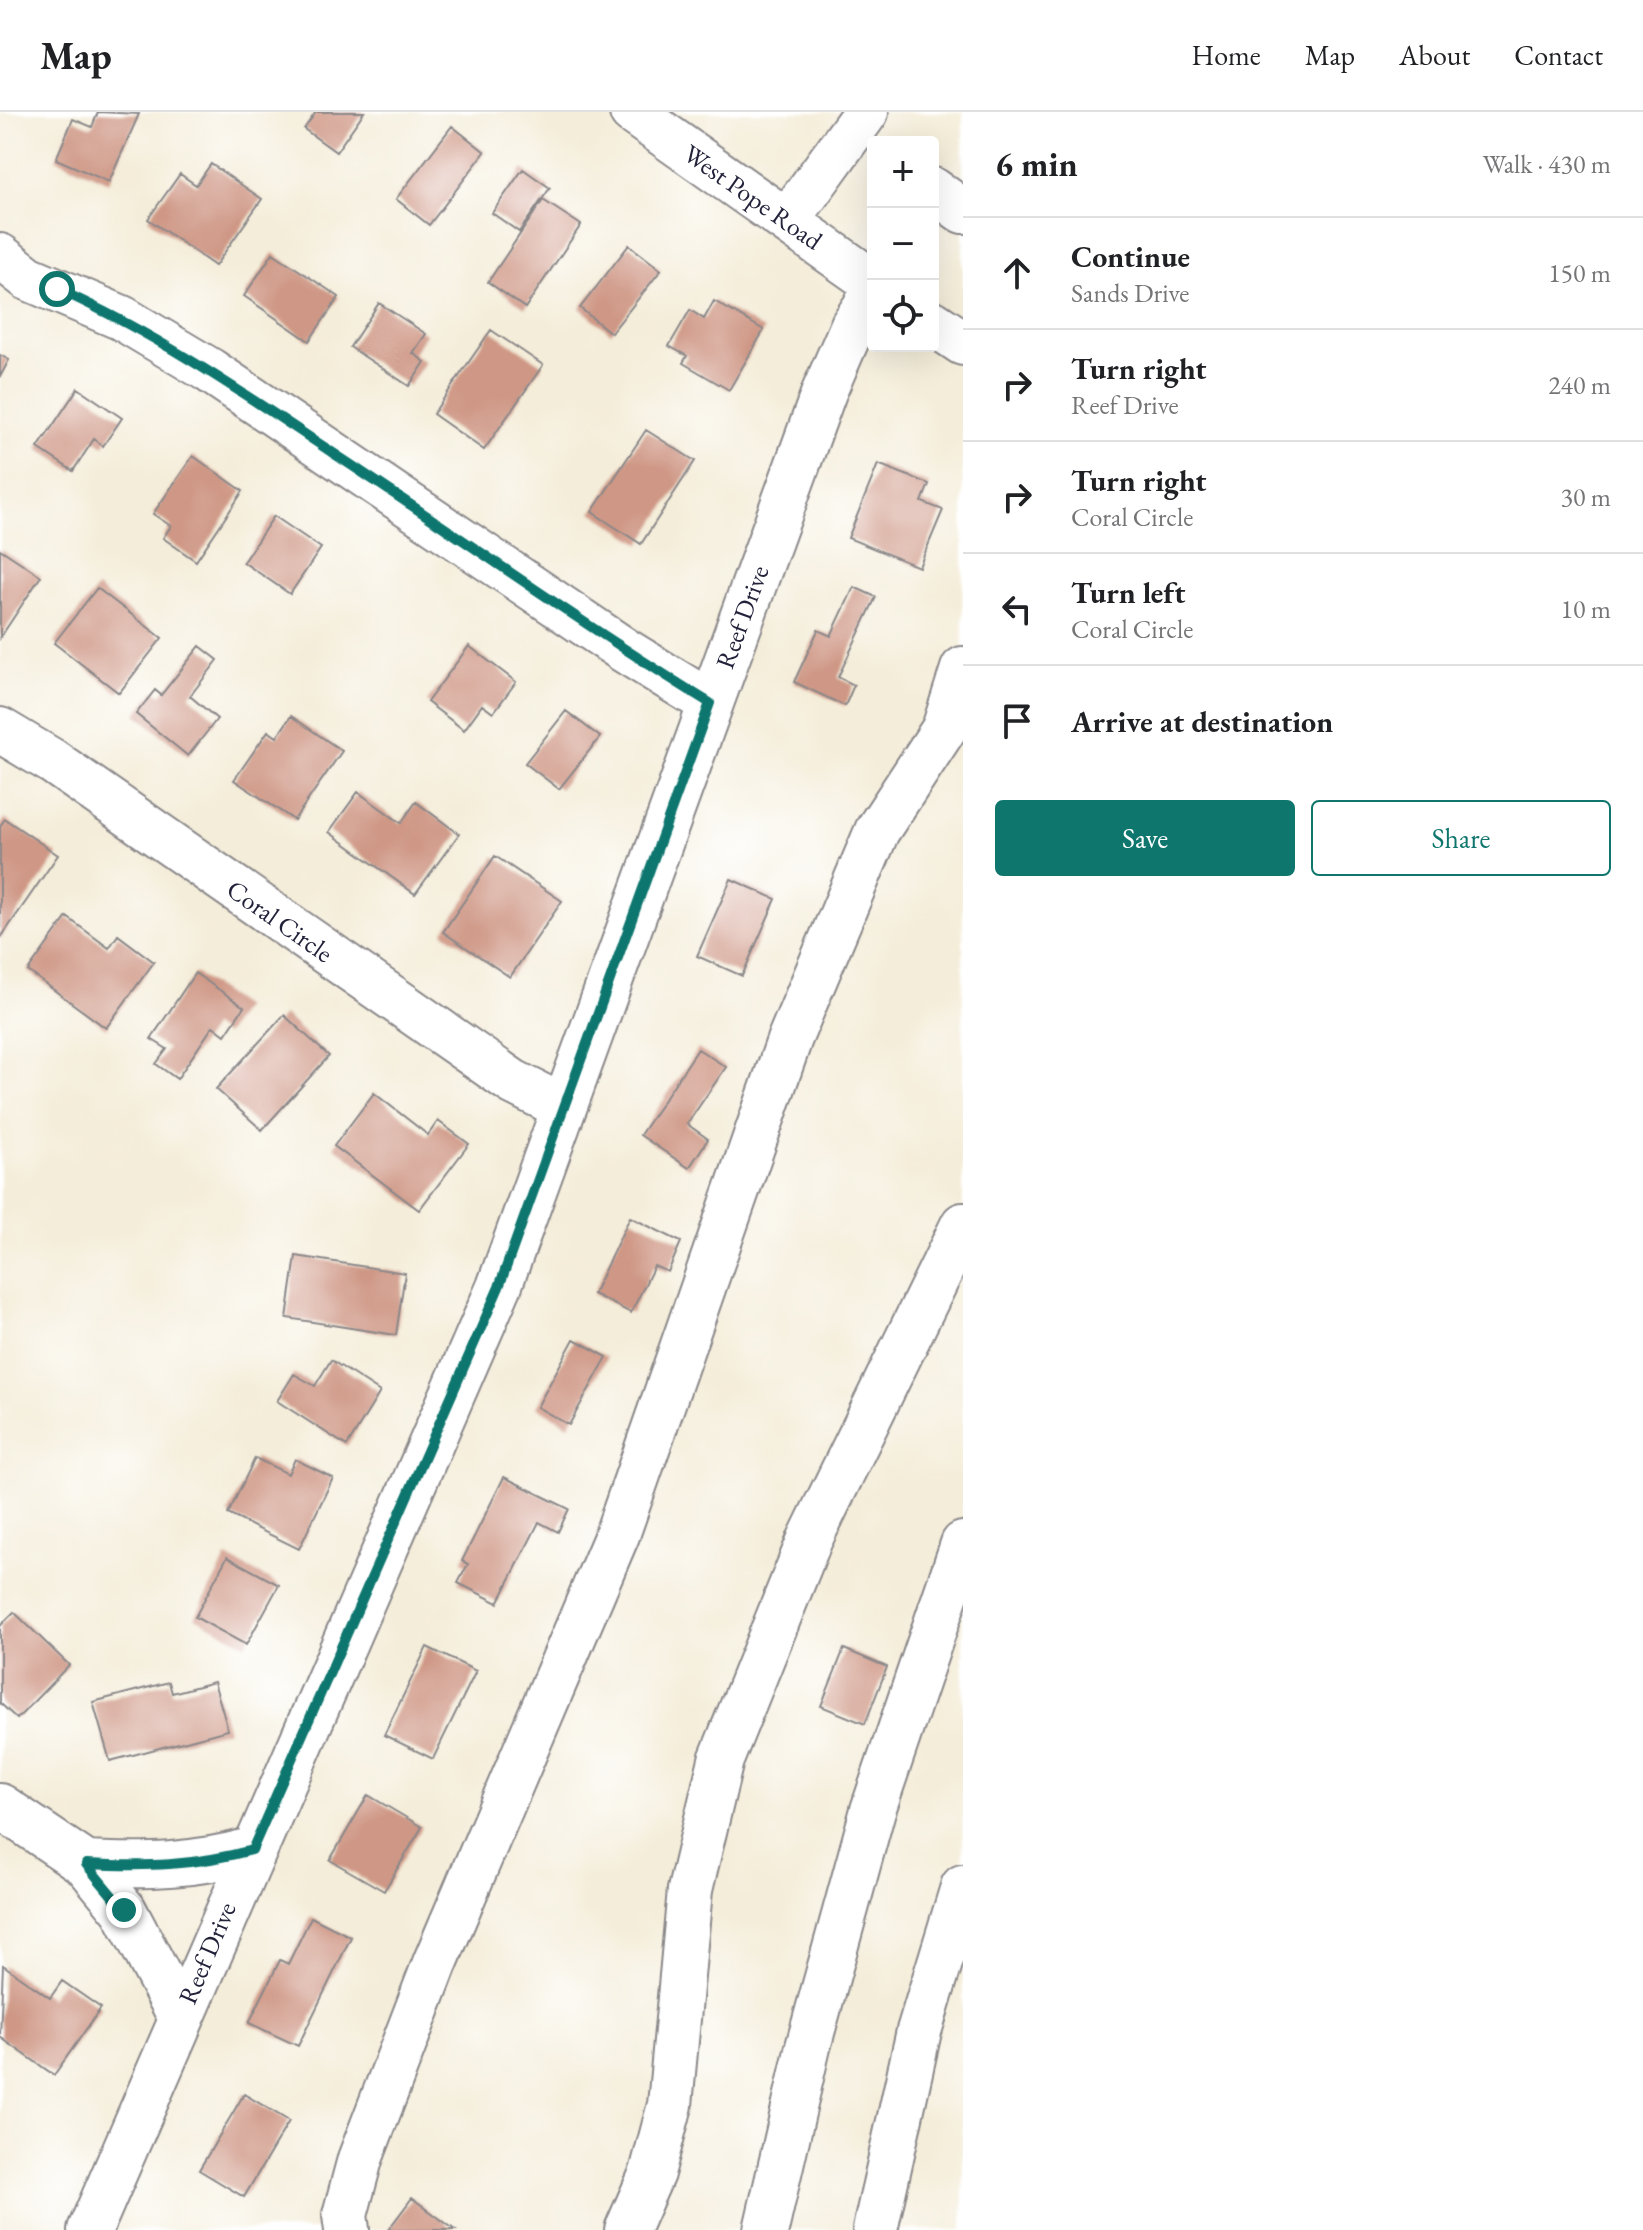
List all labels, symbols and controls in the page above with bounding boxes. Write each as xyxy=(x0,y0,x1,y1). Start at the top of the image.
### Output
text: Map xyxy=(40,31,112,80)
text: Home xyxy=(1191,37,1261,73)
text: Map xyxy=(1305,37,1355,73)
text: About xyxy=(1399,37,1470,73)
text: Contact xyxy=(1514,37,1603,73)
map controls xyxy=(867,136,939,352)
button: + xyxy=(867,136,939,208)
street label: West Pope Road xyxy=(677,137,830,258)
text: 6 min xyxy=(995,142,1078,186)
text: Walk · 430 m xyxy=(1483,147,1611,181)
button: − xyxy=(867,208,939,280)
text: Continue xyxy=(1071,237,1190,276)
icon: ahead xyxy=(995,251,1039,295)
text: 150 m xyxy=(1548,256,1611,290)
route start xyxy=(39,271,75,307)
text: Sands Drive xyxy=(1071,276,1189,310)
button: locate xyxy=(867,280,939,352)
text: Turn right xyxy=(1071,349,1207,388)
icon: right xyxy=(995,363,1039,407)
text: 240 m xyxy=(1548,368,1611,402)
text: Reef Drive xyxy=(1071,388,1179,422)
text: Turn right xyxy=(1071,461,1207,500)
icon: right xyxy=(995,475,1039,519)
text: 30 m xyxy=(1561,480,1611,514)
text: Coral Circle xyxy=(1071,500,1193,534)
street label: Reef Drive xyxy=(708,561,776,673)
text: Turn left xyxy=(1071,573,1185,612)
icon: left xyxy=(995,587,1039,631)
text: 10 m xyxy=(1561,592,1611,626)
text: Coral Circle xyxy=(1071,612,1193,646)
icon: arrive xyxy=(995,699,1039,743)
text: Arrive at destination xyxy=(1071,702,1333,741)
button: Save xyxy=(995,800,1295,876)
button: Share xyxy=(1311,800,1611,876)
street label: Coral Circle xyxy=(220,872,340,970)
route end xyxy=(106,1892,142,1928)
street label: Reef Drive xyxy=(170,1897,244,2009)

